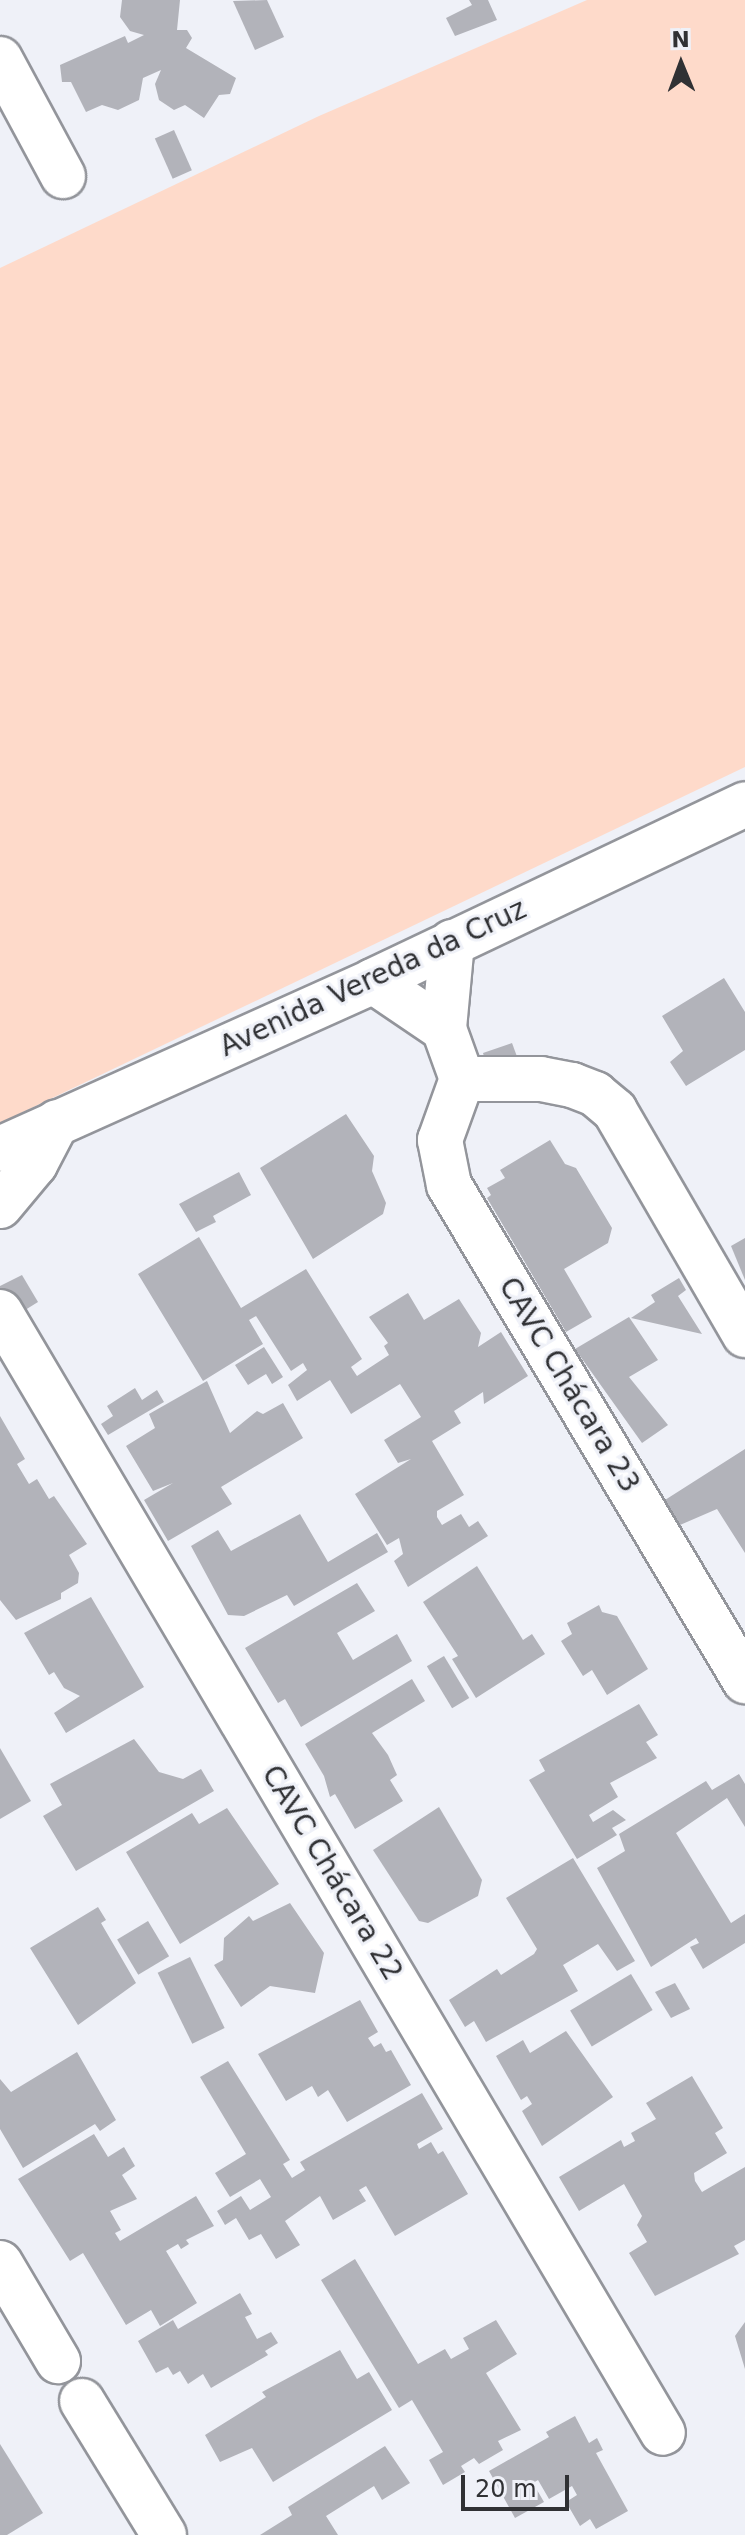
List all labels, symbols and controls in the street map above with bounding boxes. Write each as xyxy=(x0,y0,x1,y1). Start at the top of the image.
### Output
north arrow xyxy=(641,24,721,104)
text: N xyxy=(671,27,690,52)
street label: Avenida Vereda da Cruz xyxy=(214,892,532,1064)
street label: CAVC Chácara 23 xyxy=(492,1271,646,1499)
street label: CAVC Chácara 22 xyxy=(255,1759,409,1987)
scale bar xyxy=(465,2459,573,2509)
text: 20 m xyxy=(475,2475,537,2503)

